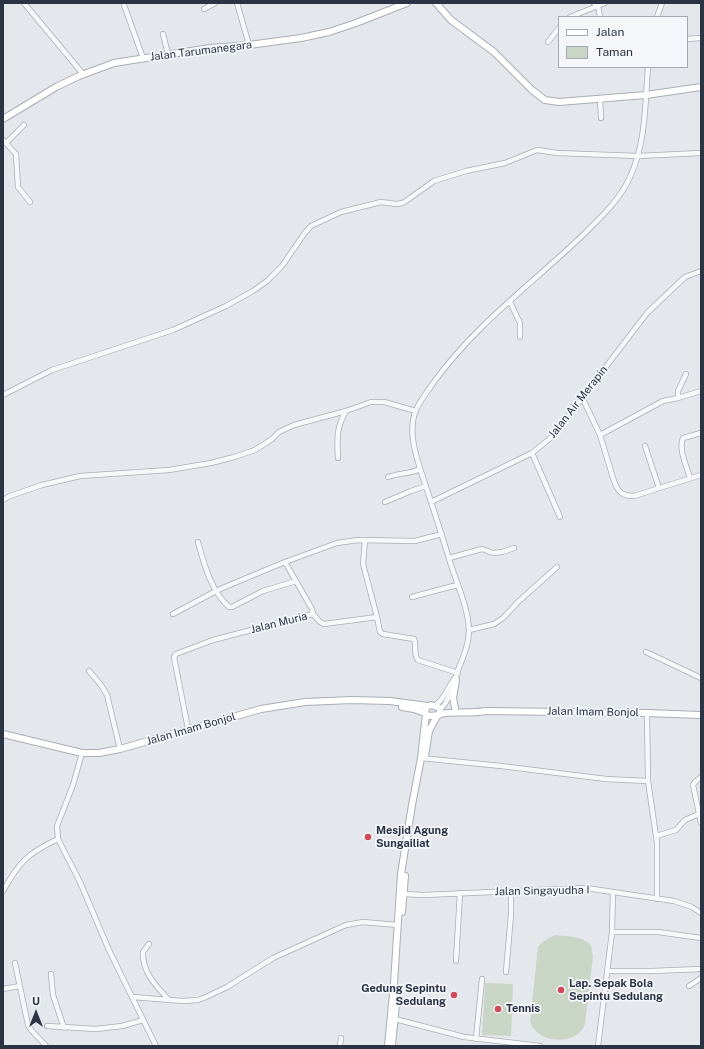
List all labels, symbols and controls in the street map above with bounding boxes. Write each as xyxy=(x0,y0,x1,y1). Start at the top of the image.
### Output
legend xyxy=(558,16,688,68)
text: Jalan xyxy=(596,25,624,39)
street label: Jalan Tarumanegara xyxy=(149,38,253,64)
text: Taman xyxy=(596,45,633,59)
street label: Jalan Air Merapin xyxy=(546,363,610,441)
street label: Jalan Muria xyxy=(249,610,309,636)
street label: Jalan Imam Bonjol xyxy=(547,705,639,719)
street label: Jalan Imam Bonjol xyxy=(145,710,237,748)
place label: Mesjid Agung Sungailiat xyxy=(376,824,448,850)
marker: Mesjid Agung Sungailiat xyxy=(363,832,373,842)
street label: Jalan Singayudha I xyxy=(494,884,590,898)
place label: Lap. Sepak Bola Sepintu Sedulang xyxy=(569,977,663,1003)
place label: Gedung Sepintu Sedulang xyxy=(361,982,446,1008)
marker: Lap. Sepak Bola Sepintu Sedulang xyxy=(556,985,566,995)
marker: Gedung Sepintu Sedulang xyxy=(449,990,459,1000)
north arrow xyxy=(16,993,56,1033)
text: U xyxy=(32,995,40,1007)
place label: Tennis xyxy=(506,1002,540,1016)
marker: Tennis xyxy=(493,1004,503,1014)

